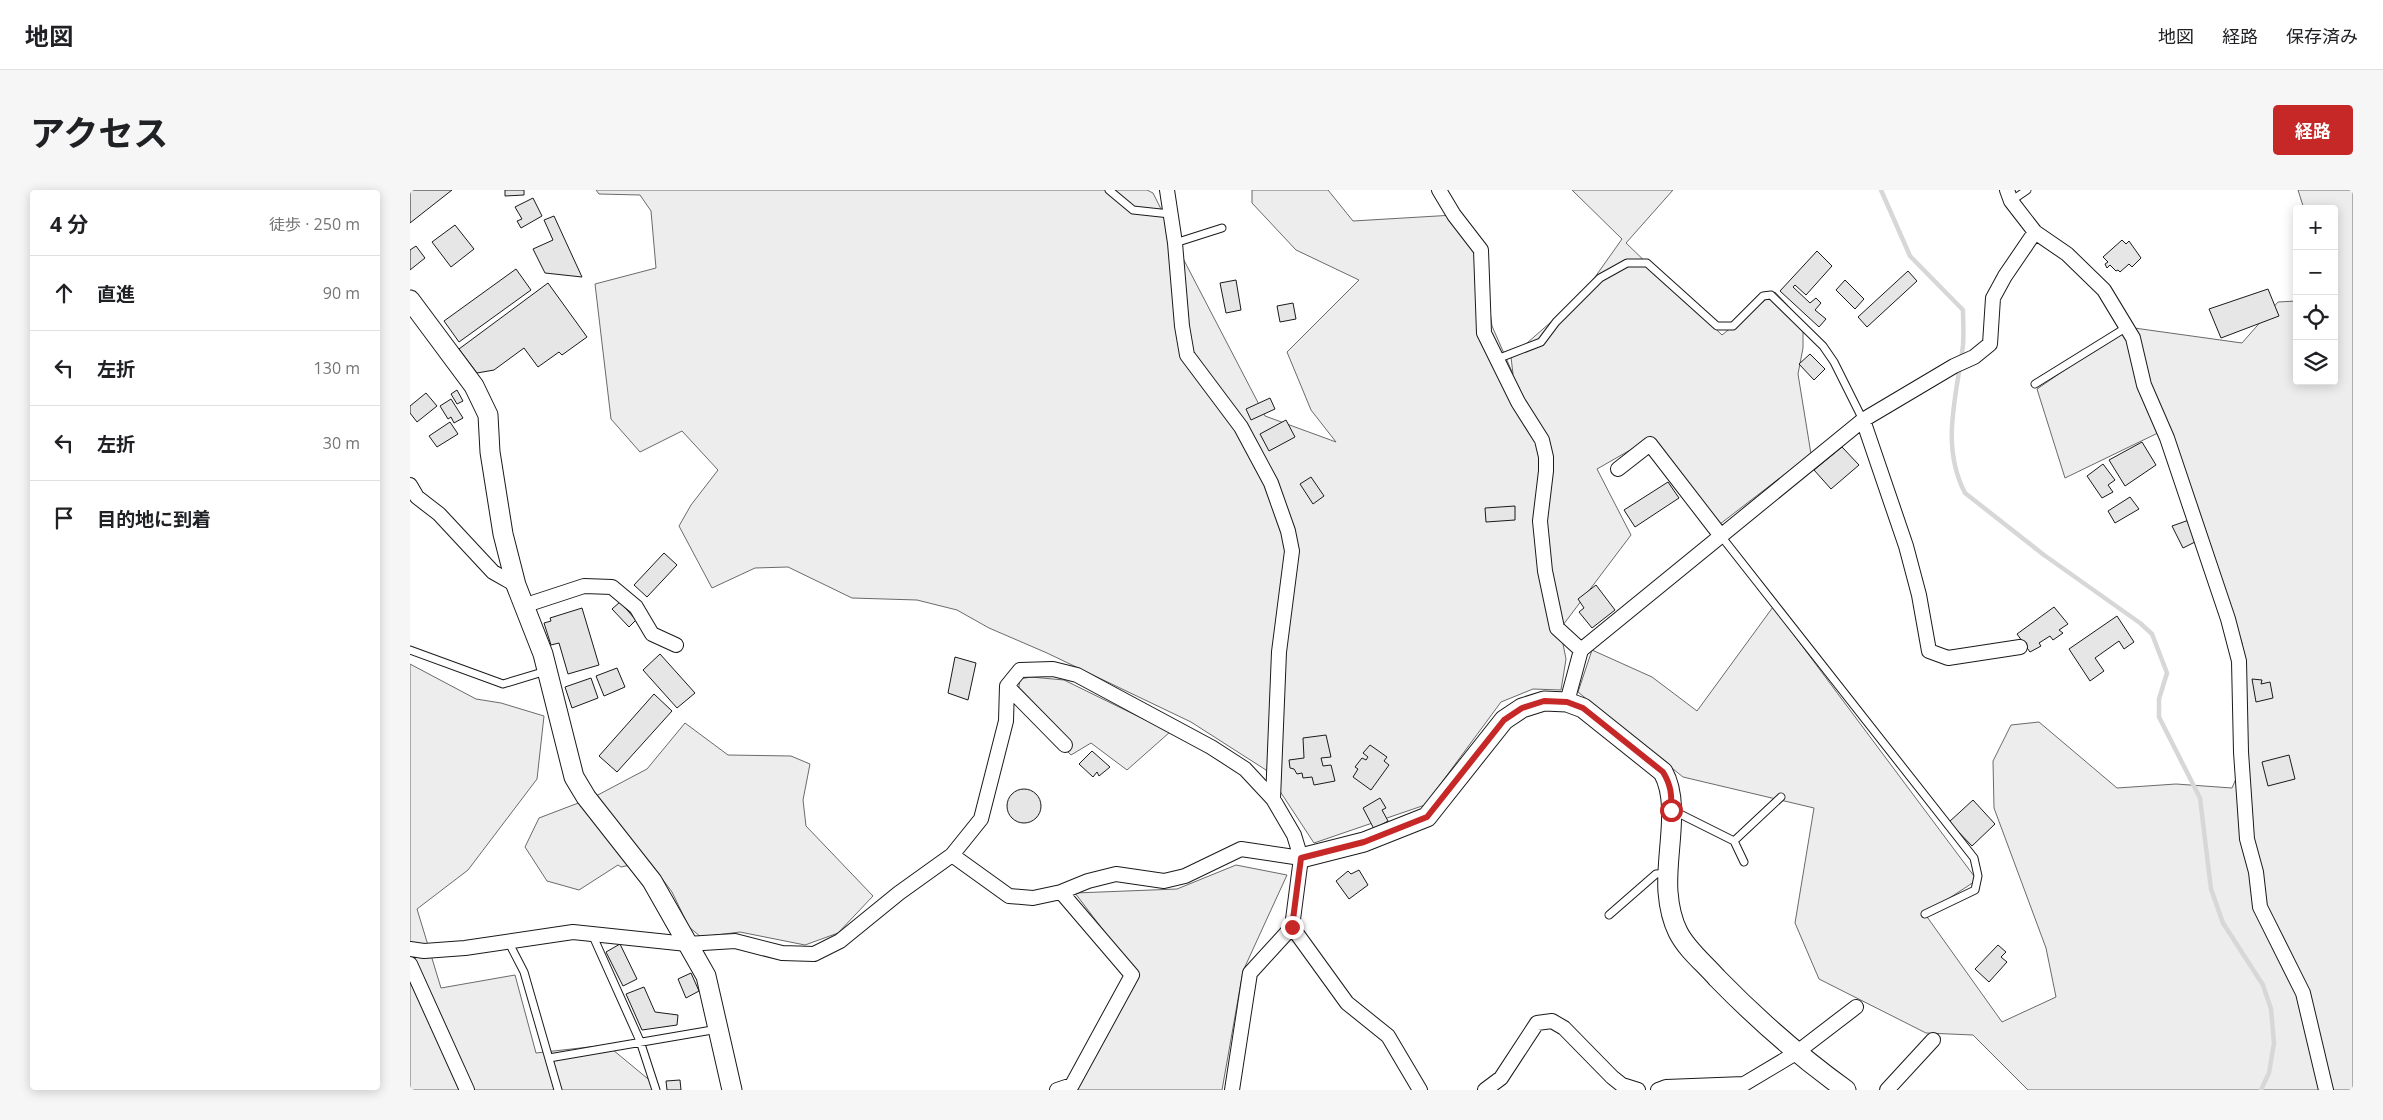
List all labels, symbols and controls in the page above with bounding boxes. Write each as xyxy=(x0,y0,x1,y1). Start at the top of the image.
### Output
text: 地図 xyxy=(25,19,73,52)
text: 地図 xyxy=(2158,24,2194,48)
text: 経路 xyxy=(2222,24,2258,48)
text: 保存済み xyxy=(2286,24,2358,48)
button: 経路 xyxy=(2273,105,2353,155)
text: アクセス xyxy=(30,109,168,156)
map controls xyxy=(2293,205,2338,385)
button: + xyxy=(2293,205,2338,250)
text: 4 分 xyxy=(50,210,88,238)
text: 徒歩 · 250 m xyxy=(269,213,360,235)
button: − xyxy=(2293,250,2338,295)
icon: ahead xyxy=(50,279,78,307)
text: 直進 xyxy=(97,281,135,307)
text: 90 m xyxy=(323,282,360,304)
button: locate xyxy=(2293,295,2338,340)
button: layers xyxy=(2293,340,2338,385)
icon: left xyxy=(50,354,78,382)
text: 左折 xyxy=(97,356,135,382)
text: 130 m xyxy=(314,357,360,379)
icon: left xyxy=(50,429,78,457)
text: 左折 xyxy=(97,431,135,457)
text: 30 m xyxy=(323,432,360,454)
icon: arrive xyxy=(50,504,78,532)
text: 目的地に到着 xyxy=(97,506,211,532)
route start xyxy=(1660,799,1683,822)
route end xyxy=(1281,916,1304,939)

